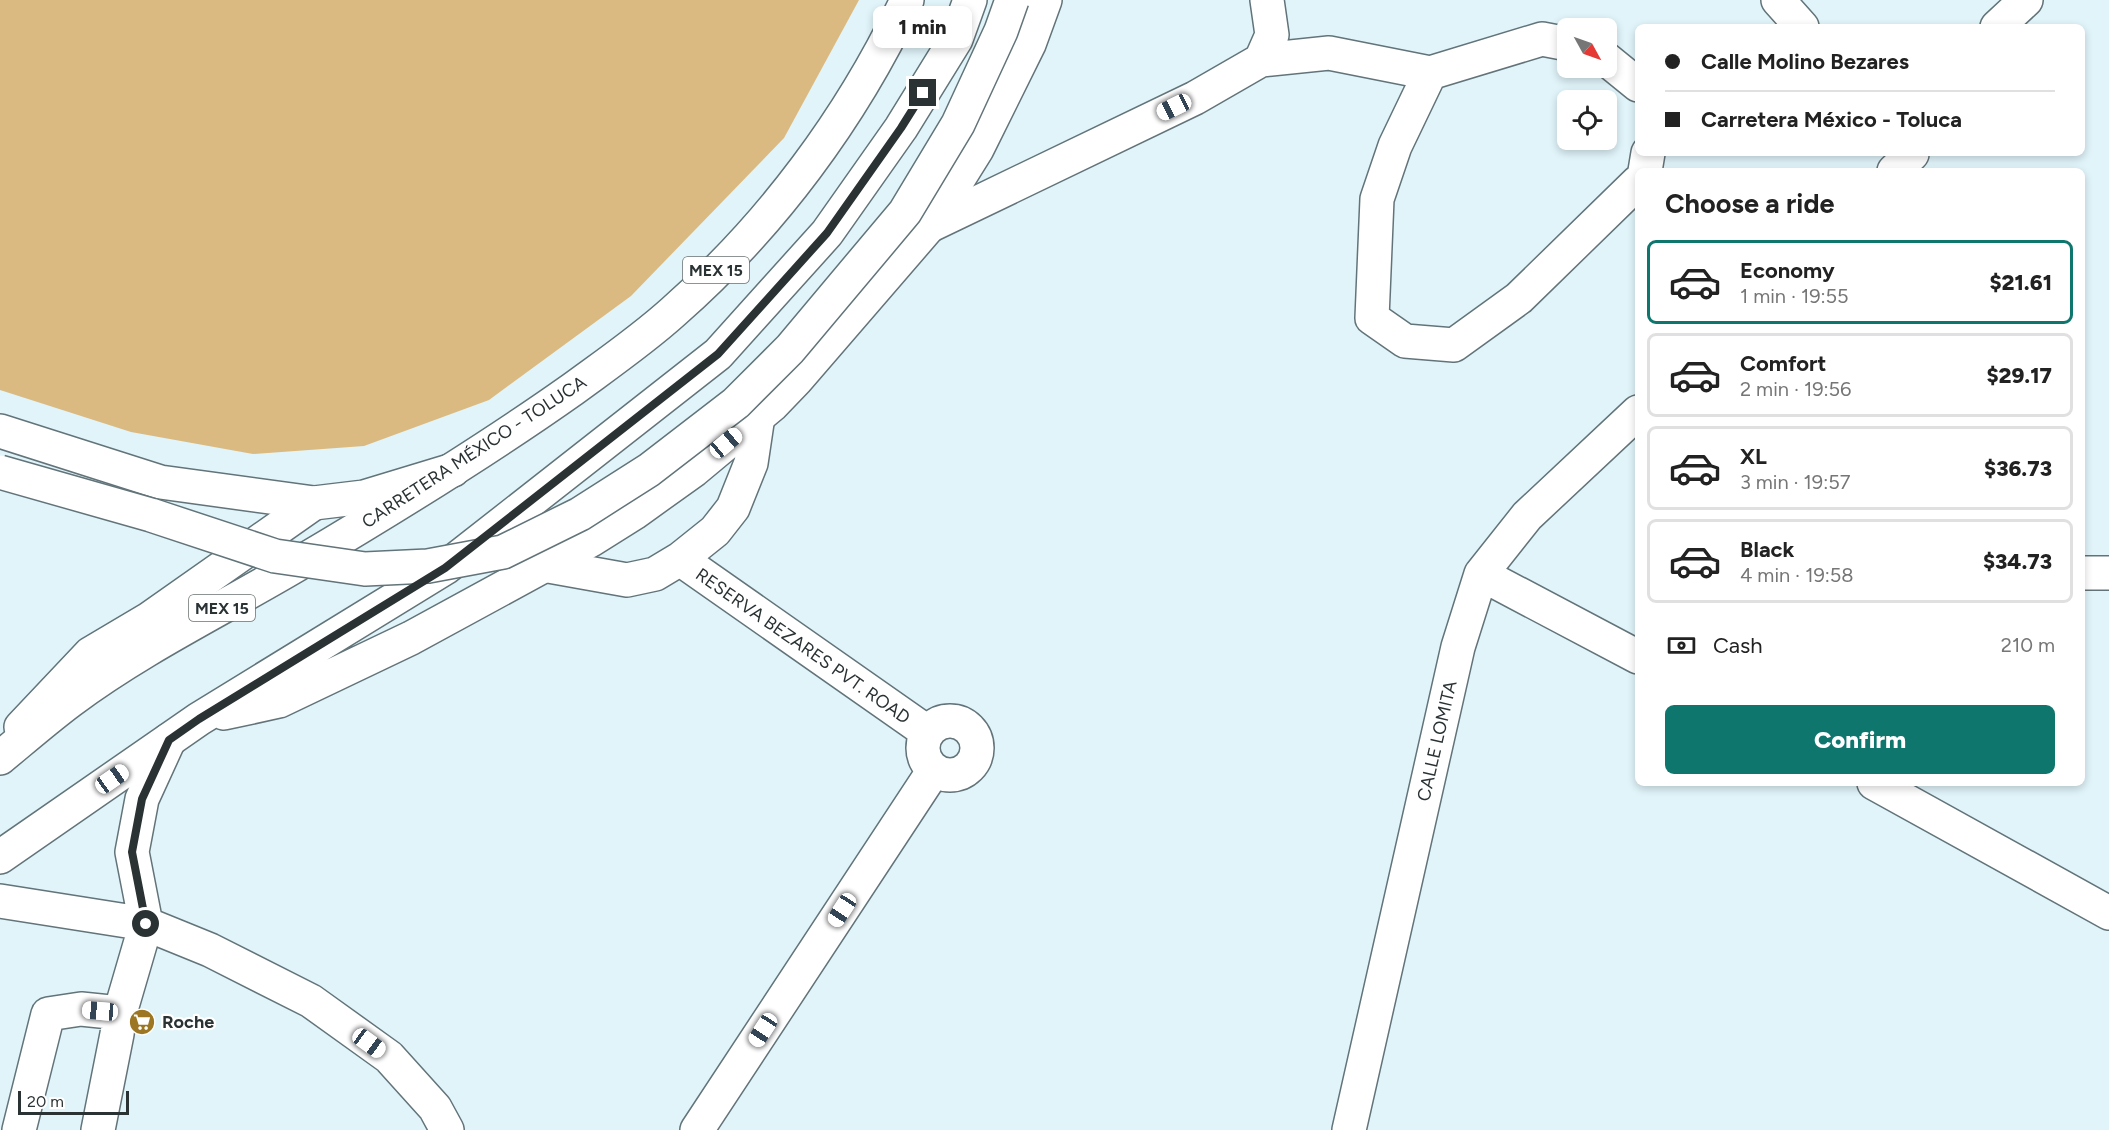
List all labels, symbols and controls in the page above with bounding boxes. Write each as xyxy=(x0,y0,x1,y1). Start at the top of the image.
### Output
callout: 1 min xyxy=(874,6,972,48)
text: 1 min xyxy=(899,15,946,39)
north arrow xyxy=(1557,18,1617,78)
map controls xyxy=(1557,18,1617,150)
text: Calle Molino Bezares xyxy=(1701,48,1909,75)
route end xyxy=(909,79,936,106)
button: locate xyxy=(1557,90,1617,150)
car xyxy=(1154,91,1194,123)
text: Carretera México - Toluca xyxy=(1701,106,1962,133)
text: Choose a ride xyxy=(1665,187,1834,220)
icon: car xyxy=(1668,255,1722,309)
road number: MEX 15 xyxy=(683,257,749,283)
text: Economy xyxy=(1740,257,1835,284)
text: $21.61 xyxy=(1989,269,2052,296)
text: 1 min · 19:55 xyxy=(1740,284,1849,308)
icon: car xyxy=(1668,348,1722,402)
text: Comfort xyxy=(1740,350,1826,377)
text: $29.17 xyxy=(1986,362,2052,389)
street label: CARRETERA MÉXICO - TOLUCA xyxy=(358,371,590,533)
text: 2 min · 19:56 xyxy=(1740,377,1851,401)
car xyxy=(706,425,746,461)
icon: car xyxy=(1668,441,1722,495)
text: XL xyxy=(1740,443,1767,470)
text: $36.73 xyxy=(1984,455,2052,482)
text: 3 min · 19:57 xyxy=(1740,470,1850,494)
icon: car xyxy=(1668,534,1722,588)
text: Black xyxy=(1740,536,1794,563)
text: $34.73 xyxy=(1983,548,2052,575)
street label: RESERVA BEZARES PVT. ROAD xyxy=(691,563,915,729)
text: 4 min · 19:58 xyxy=(1740,563,1854,587)
road number: MEX 15 xyxy=(189,595,255,621)
icon: cash xyxy=(1665,629,1698,662)
text: Cash xyxy=(1713,632,1763,659)
text: 210 m xyxy=(2001,633,2055,657)
street label: CALLE LOMITA xyxy=(1412,679,1462,803)
button: Confirm xyxy=(1665,705,2055,774)
car xyxy=(92,761,132,797)
car xyxy=(825,890,859,930)
route start xyxy=(132,910,159,937)
car xyxy=(81,1000,119,1022)
supermarket icon: Roche xyxy=(127,1007,157,1037)
car xyxy=(746,1010,780,1050)
place label: Roche xyxy=(162,1011,214,1033)
car xyxy=(349,1025,389,1061)
scale bar xyxy=(18,1088,129,1116)
text: 20 m xyxy=(27,1092,64,1111)

